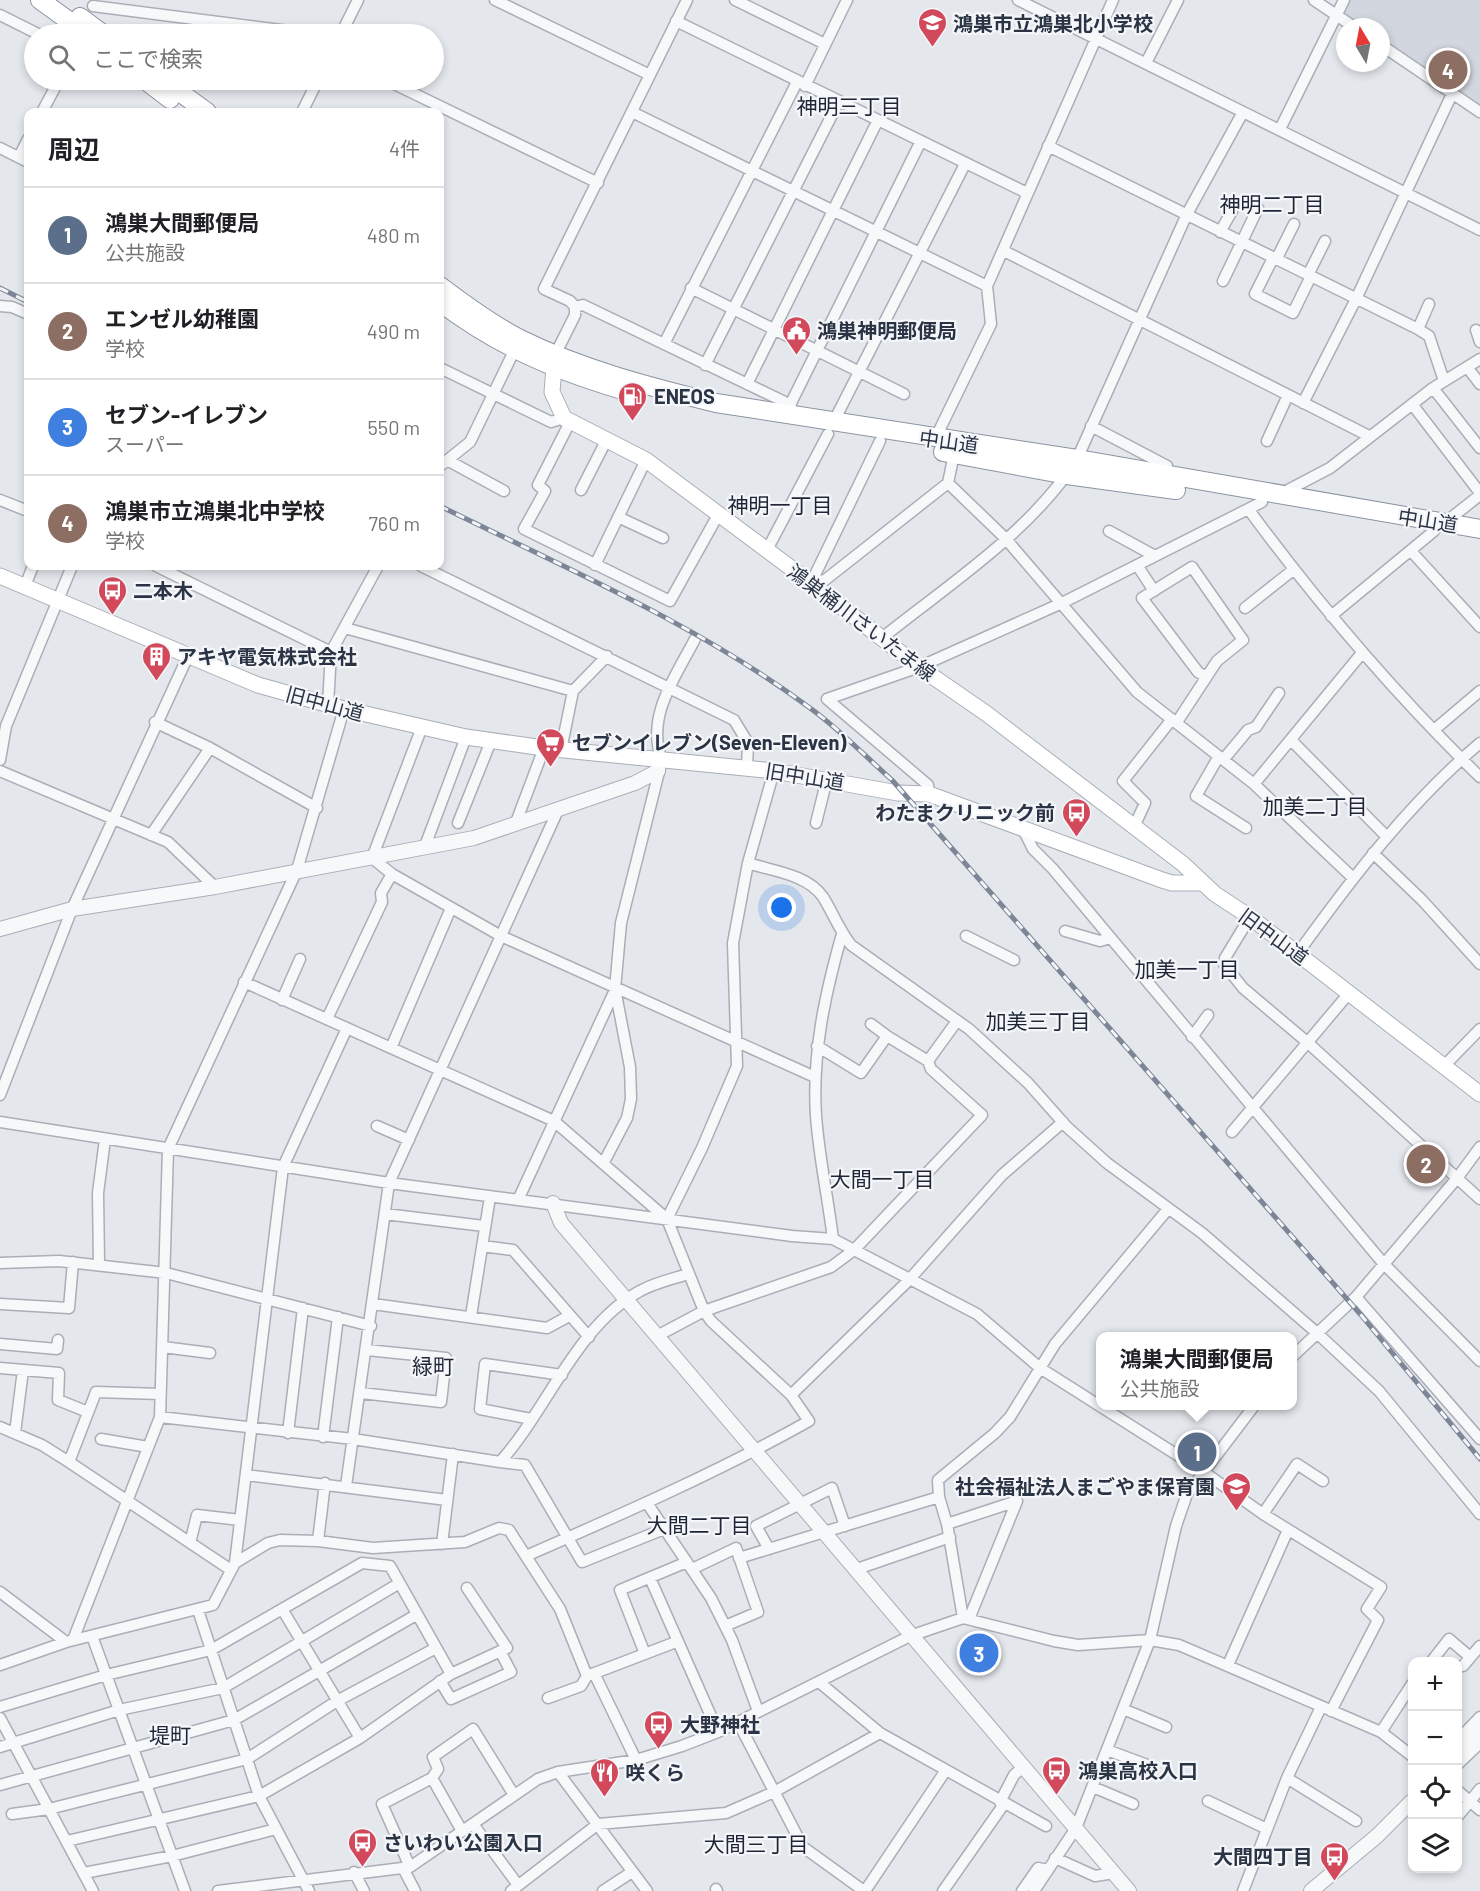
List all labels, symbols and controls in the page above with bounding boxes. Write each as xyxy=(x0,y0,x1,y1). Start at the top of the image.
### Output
school or university icon: 鴻巣市立鴻巣北小学校 xyxy=(916,7,948,49)
place label: 鴻巣市立鴻巣北小学校 xyxy=(953,11,1153,35)
north arrow xyxy=(1336,18,1390,72)
search box xyxy=(24,24,444,90)
icon: search xyxy=(45,41,78,74)
text: ここで検索 xyxy=(93,45,203,71)
pin: 4 xyxy=(1428,48,1468,92)
district label: 神明三丁目 xyxy=(797,93,902,118)
text: 周辺 xyxy=(48,133,100,164)
text: 4件 xyxy=(389,136,420,160)
district label: 神明二丁目 xyxy=(1220,191,1325,216)
text: 鴻巣大間郵便局 xyxy=(105,209,259,235)
text: 1 xyxy=(64,223,71,247)
text: 480 m xyxy=(367,223,420,247)
text: 公共施設 xyxy=(105,240,185,264)
text: エンゼル幼稚園 xyxy=(105,305,259,331)
public building icon: 鴻巣神明郵便局 xyxy=(780,314,812,356)
place label: 鴻巣神明郵便局 xyxy=(817,318,957,342)
text: 2 xyxy=(62,319,73,343)
text: 490 m xyxy=(367,319,420,343)
text: 学校 xyxy=(105,336,145,360)
fuel station icon: ENEOS xyxy=(617,380,649,422)
place label: ENEOS xyxy=(654,384,715,408)
text: セブン-イレブン xyxy=(105,401,268,427)
text: 3 xyxy=(62,415,73,439)
text: 550 m xyxy=(368,415,420,439)
street label: 中山道 xyxy=(918,425,980,457)
text: スーパー xyxy=(105,432,185,456)
district label: 神明一丁目 xyxy=(728,492,833,517)
text: 鴻巣市立鴻巣北中学校 xyxy=(105,497,325,523)
street label: 中山道 xyxy=(1396,503,1460,537)
text: 4 xyxy=(61,511,74,535)
text: 760 m xyxy=(368,511,420,535)
text: 学校 xyxy=(105,528,145,552)
street label: 鴻巣桶川さいたま線 xyxy=(783,558,941,686)
bus stop icon: 二本木 xyxy=(96,574,128,616)
place label: 二本木 xyxy=(133,578,193,602)
building icon: アキヤ電気株式会社 xyxy=(140,640,172,682)
place label: アキヤ電気株式会社 xyxy=(177,644,357,668)
street label: 旧中山道 xyxy=(283,681,367,725)
supermarket icon: セブンイレブン(Seven-Eleven) xyxy=(535,726,567,768)
place label: セブンイレブン(Seven-Eleven) xyxy=(572,730,846,754)
street label: 旧中山道 xyxy=(764,758,846,794)
district label: 加美二丁目 xyxy=(1263,793,1368,818)
bus stop icon: わたまクリニック前 xyxy=(1060,796,1092,838)
place label: わたまクリニック前 xyxy=(876,800,1055,824)
your location xyxy=(767,893,796,922)
street label: 旧中山道 xyxy=(1235,903,1313,969)
district label: 加美一丁目 xyxy=(1135,956,1240,981)
district label: 加美三丁目 xyxy=(986,1008,1091,1033)
pin: 2 xyxy=(1406,1142,1446,1186)
district label: 大間一丁目 xyxy=(830,1166,935,1191)
popup xyxy=(1096,1332,1297,1410)
text: 鴻巣大間郵便局 xyxy=(1119,1345,1274,1371)
district label: 緑町 xyxy=(412,1353,454,1378)
text: 公共施設 xyxy=(1119,1376,1199,1400)
pin: 1 xyxy=(1178,1430,1216,1474)
school or university icon: 社会福祉法人まごやま保育園 xyxy=(1220,1470,1252,1512)
place label: 社会福祉法人まごやま保育園 xyxy=(955,1474,1215,1498)
district label: 大間二丁目 xyxy=(647,1512,752,1537)
pin: 3 xyxy=(960,1630,998,1676)
map controls xyxy=(1408,1657,1462,1873)
button: + xyxy=(1408,1657,1462,1711)
bus stop icon: 大野神社 xyxy=(643,1708,675,1750)
button: − xyxy=(1408,1711,1462,1765)
place label: 大野神社 xyxy=(680,1712,760,1736)
district label: 堤町 xyxy=(149,1722,191,1747)
bus stop icon: 鴻巣高校入口 xyxy=(1041,1754,1073,1796)
restaurant icon: 咲くら xyxy=(588,1756,620,1798)
place label: 鴻巣高校入口 xyxy=(1078,1758,1198,1782)
place label: 咲くら xyxy=(625,1760,685,1784)
button: locate xyxy=(1408,1765,1462,1819)
button: layers xyxy=(1408,1819,1462,1873)
bus stop icon: さいわい公園入口 xyxy=(346,1826,378,1868)
place label: さいわい公園入口 xyxy=(383,1830,543,1854)
district label: 大間三丁目 xyxy=(704,1831,809,1856)
bus stop icon: 大間四丁目 xyxy=(1318,1840,1350,1882)
place label: 大間四丁目 xyxy=(1213,1844,1313,1868)

